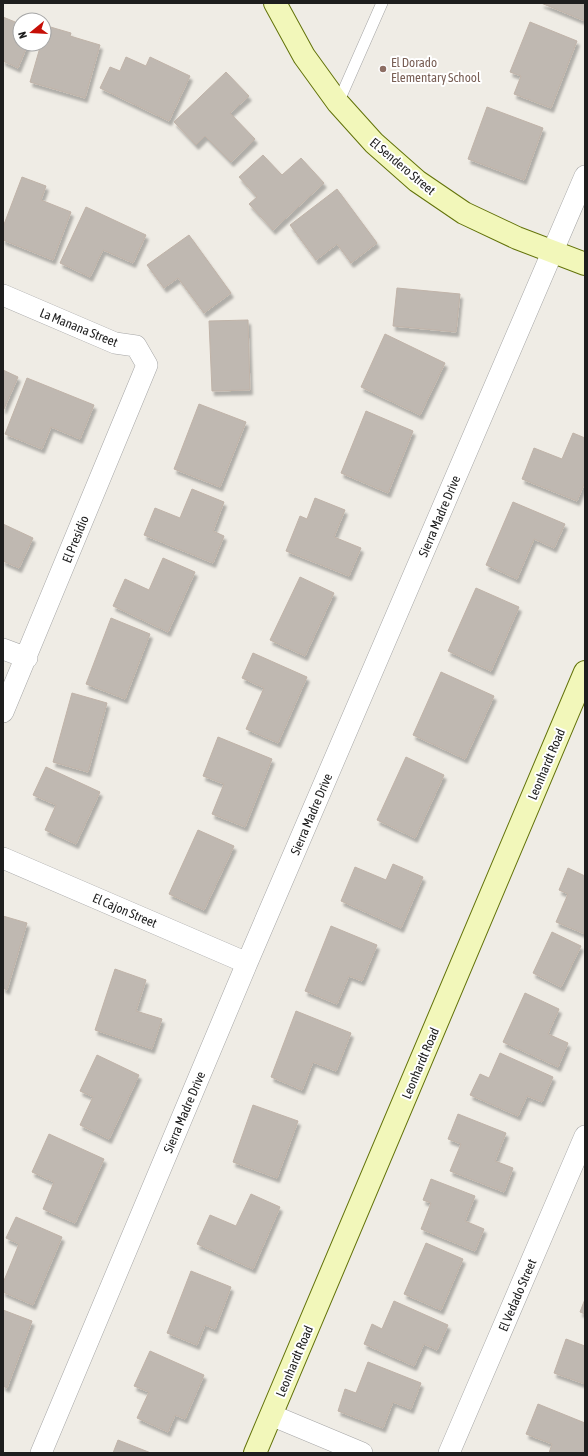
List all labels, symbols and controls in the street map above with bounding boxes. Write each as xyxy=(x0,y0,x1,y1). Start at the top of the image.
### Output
north arrow xyxy=(12,12,52,52)
text: N xyxy=(16,30,29,40)
place label: El Dorado Elementary School xyxy=(391,55,481,85)
marker: El Dorado Elementary School xyxy=(378,64,388,74)
street label: El Sendero Street xyxy=(367,135,439,198)
street label: La Manana Street xyxy=(38,305,120,350)
street label: Sierra Madre Drive xyxy=(416,473,463,559)
street label: El Presidio xyxy=(59,513,92,565)
street label: Leonhardt Road xyxy=(525,726,568,802)
street label: Sierra Madre Drive xyxy=(288,771,335,857)
street label: El Cajon Street xyxy=(90,890,159,931)
street label: Leonhardt Road xyxy=(399,1025,442,1101)
street label: Sierra Madre Drive xyxy=(161,1069,208,1155)
street label: El Vedado Street xyxy=(495,1256,540,1334)
street label: Leonhardt Road xyxy=(273,1323,316,1399)

